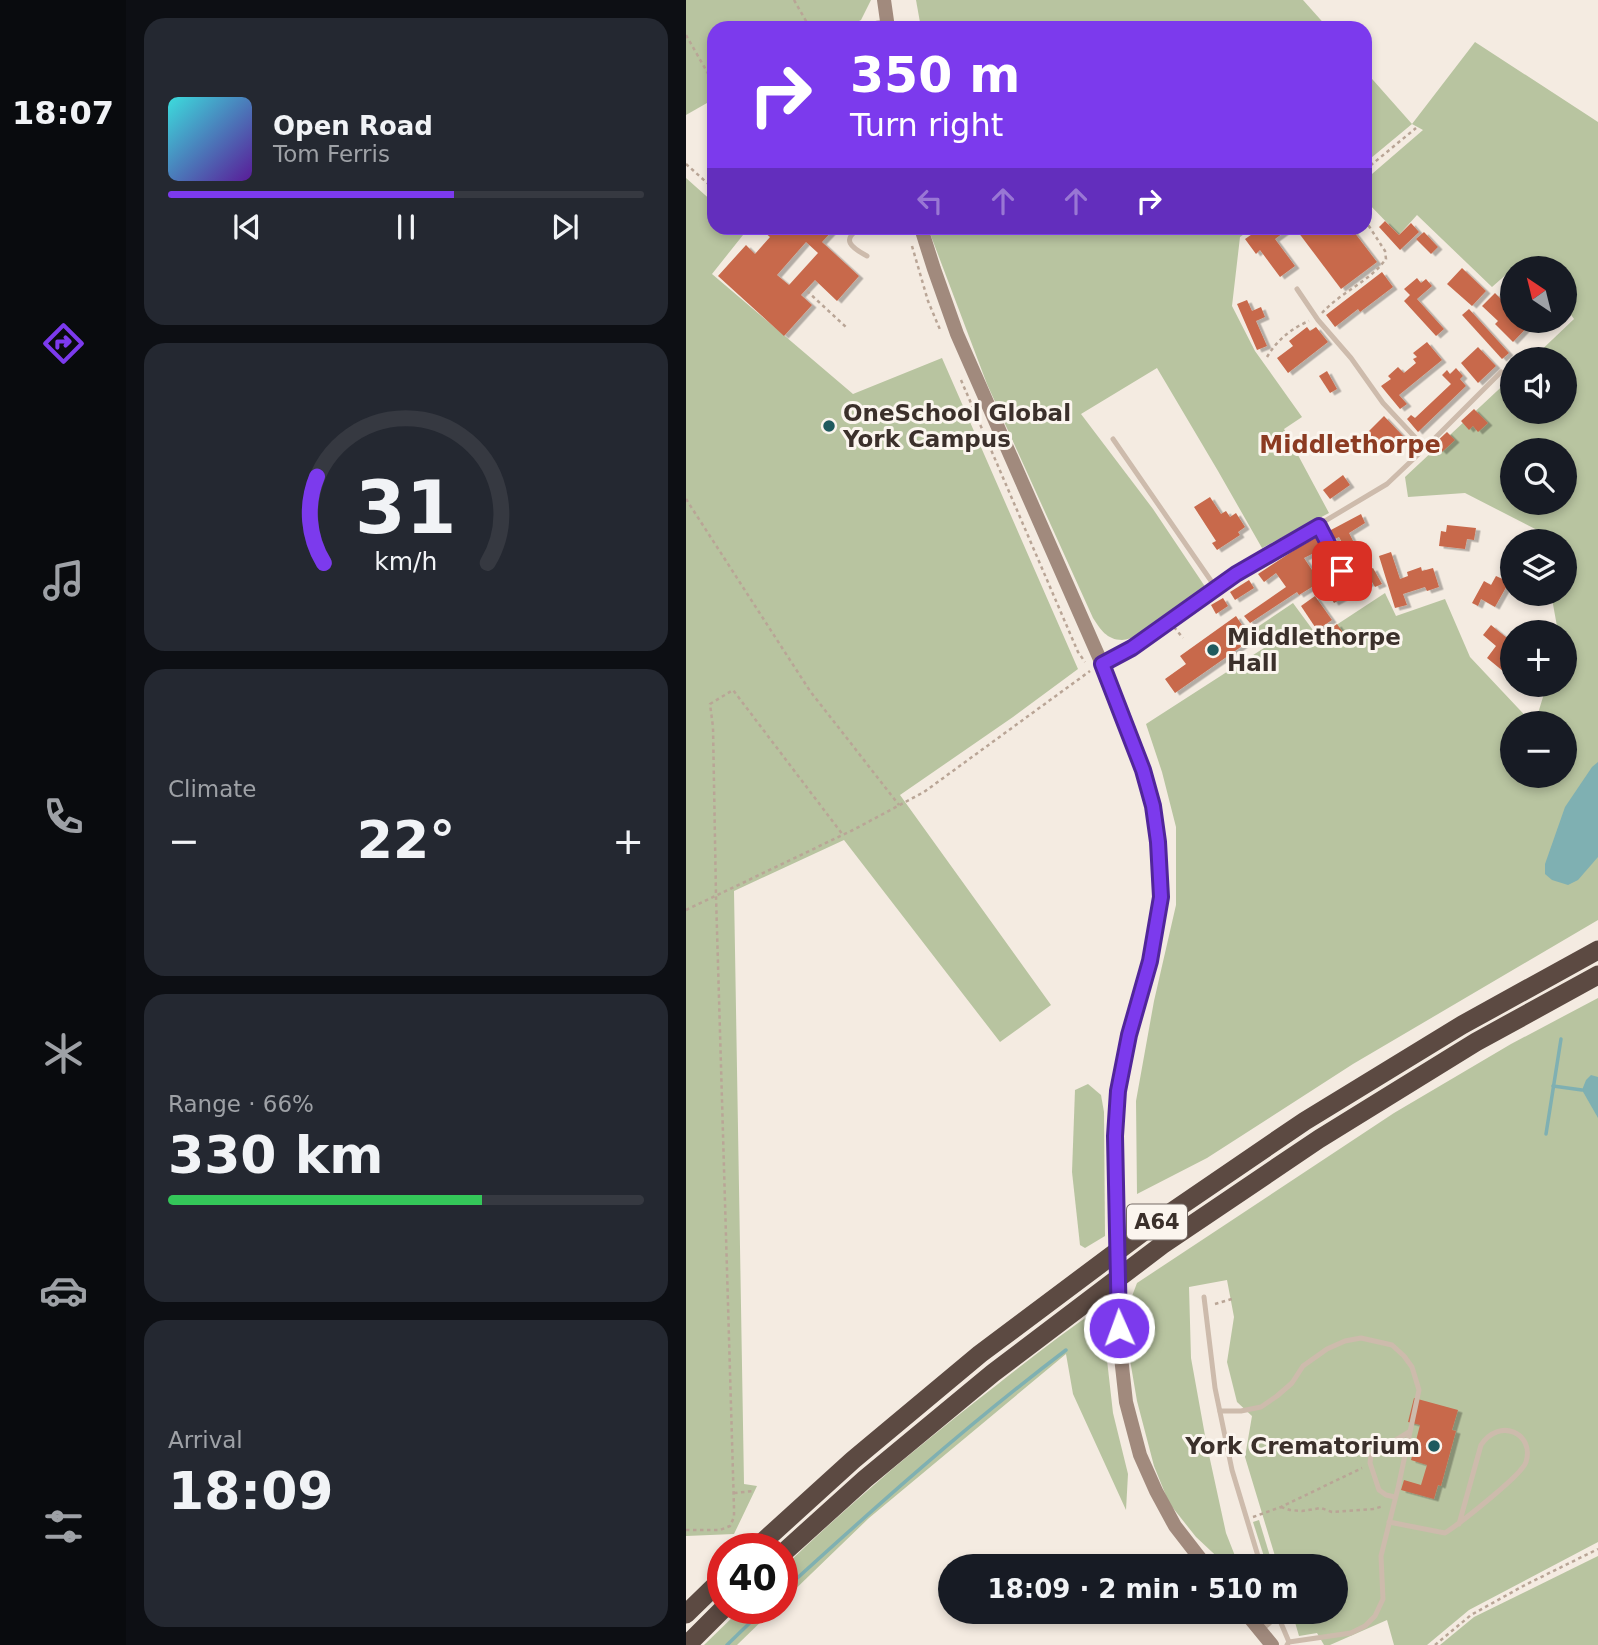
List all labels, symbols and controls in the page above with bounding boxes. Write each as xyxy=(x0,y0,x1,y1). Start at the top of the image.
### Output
text: 350 m xyxy=(850,47,1020,104)
icon: right xyxy=(735,49,826,140)
text: 18:07 xyxy=(12,94,114,132)
text: Turn right xyxy=(850,106,1003,144)
text: Open Road xyxy=(273,111,433,141)
text: Tom Ferris xyxy=(273,141,390,167)
icon: left xyxy=(911,182,949,220)
icon: ahead xyxy=(984,182,1022,220)
icon: ahead xyxy=(1057,182,1095,220)
icon: right xyxy=(1130,182,1168,220)
icon: previous xyxy=(228,208,266,246)
icon: pause xyxy=(387,208,425,246)
icon: next xyxy=(546,208,584,246)
north arrow xyxy=(1500,256,1577,332)
map controls xyxy=(1500,256,1577,788)
icon: directions xyxy=(39,319,88,368)
button: sound xyxy=(1500,347,1577,424)
place label: OneSchool Global York Campus xyxy=(842,400,1071,452)
marker: OneSchool Global York Campus xyxy=(821,418,837,434)
district label: Middlethorpe xyxy=(1259,431,1441,459)
button: search xyxy=(1500,438,1577,515)
text: 31 xyxy=(355,466,457,551)
button: layers xyxy=(1500,529,1577,606)
pin xyxy=(1312,541,1372,601)
text: km/h xyxy=(374,547,438,576)
icon: arrive xyxy=(1323,552,1361,590)
icon: music xyxy=(39,556,88,605)
button: + xyxy=(1500,620,1577,697)
place label: Middlethorpe Hall xyxy=(1227,624,1401,676)
marker: Middlethorpe Hall xyxy=(1205,642,1221,658)
button: − xyxy=(1500,711,1577,788)
text: Climate xyxy=(168,776,257,802)
icon: phone xyxy=(39,792,88,841)
text: 22° xyxy=(357,810,455,870)
text: − xyxy=(168,819,200,863)
text: + xyxy=(612,819,644,863)
icon: climate xyxy=(39,1029,88,1078)
text: Range · 66% xyxy=(168,1091,314,1117)
text: 330 km xyxy=(168,1125,383,1185)
road number: A64 xyxy=(1127,1204,1187,1240)
icon: car xyxy=(39,1266,88,1315)
position arrow xyxy=(1082,1291,1156,1365)
text: Arrival xyxy=(168,1427,243,1453)
place label: York Crematorium xyxy=(1184,1433,1420,1459)
marker: York Crematorium xyxy=(1426,1438,1442,1454)
text: 18:09 xyxy=(168,1461,334,1521)
icon: filters xyxy=(39,1502,88,1551)
speed limit sign: 40 xyxy=(707,1533,798,1624)
text: 18:09 · 2 min · 510 m xyxy=(988,1574,1298,1604)

